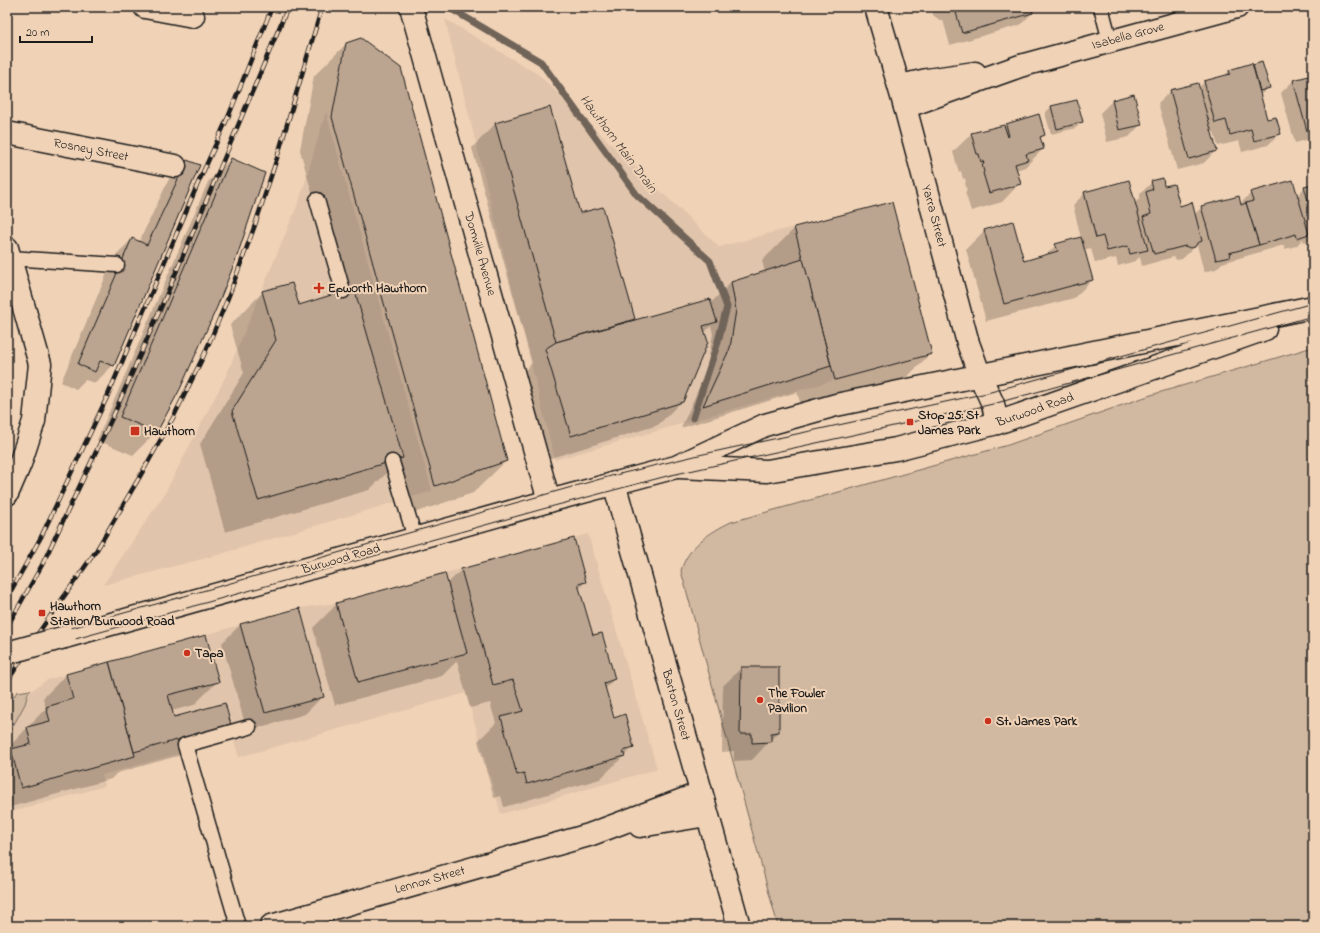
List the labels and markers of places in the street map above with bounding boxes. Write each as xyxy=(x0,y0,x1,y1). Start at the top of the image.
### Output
place label: Epworth Hawthorn xyxy=(328,279,427,298)
marker: Epworth Hawthorn xyxy=(313,282,325,294)
place label: Stop 25: St James Park xyxy=(918,406,981,440)
marker: Stop 25: St James Park xyxy=(905,417,915,427)
place label: Hawthorn xyxy=(144,422,195,441)
marker: Hawthorn xyxy=(129,425,141,437)
place label: Hawthorn Station/Burwood Road xyxy=(50,597,175,631)
marker: Hawthorn Station/Burwood Road xyxy=(37,608,47,618)
place label: Tapa xyxy=(195,644,224,663)
marker: Tapa xyxy=(182,648,192,658)
place label: The Fowler Pavilion xyxy=(768,684,826,718)
marker: The Fowler Pavilion xyxy=(755,695,765,705)
place label: St. James Park xyxy=(996,712,1078,731)
marker: St. James Park xyxy=(983,716,993,726)

